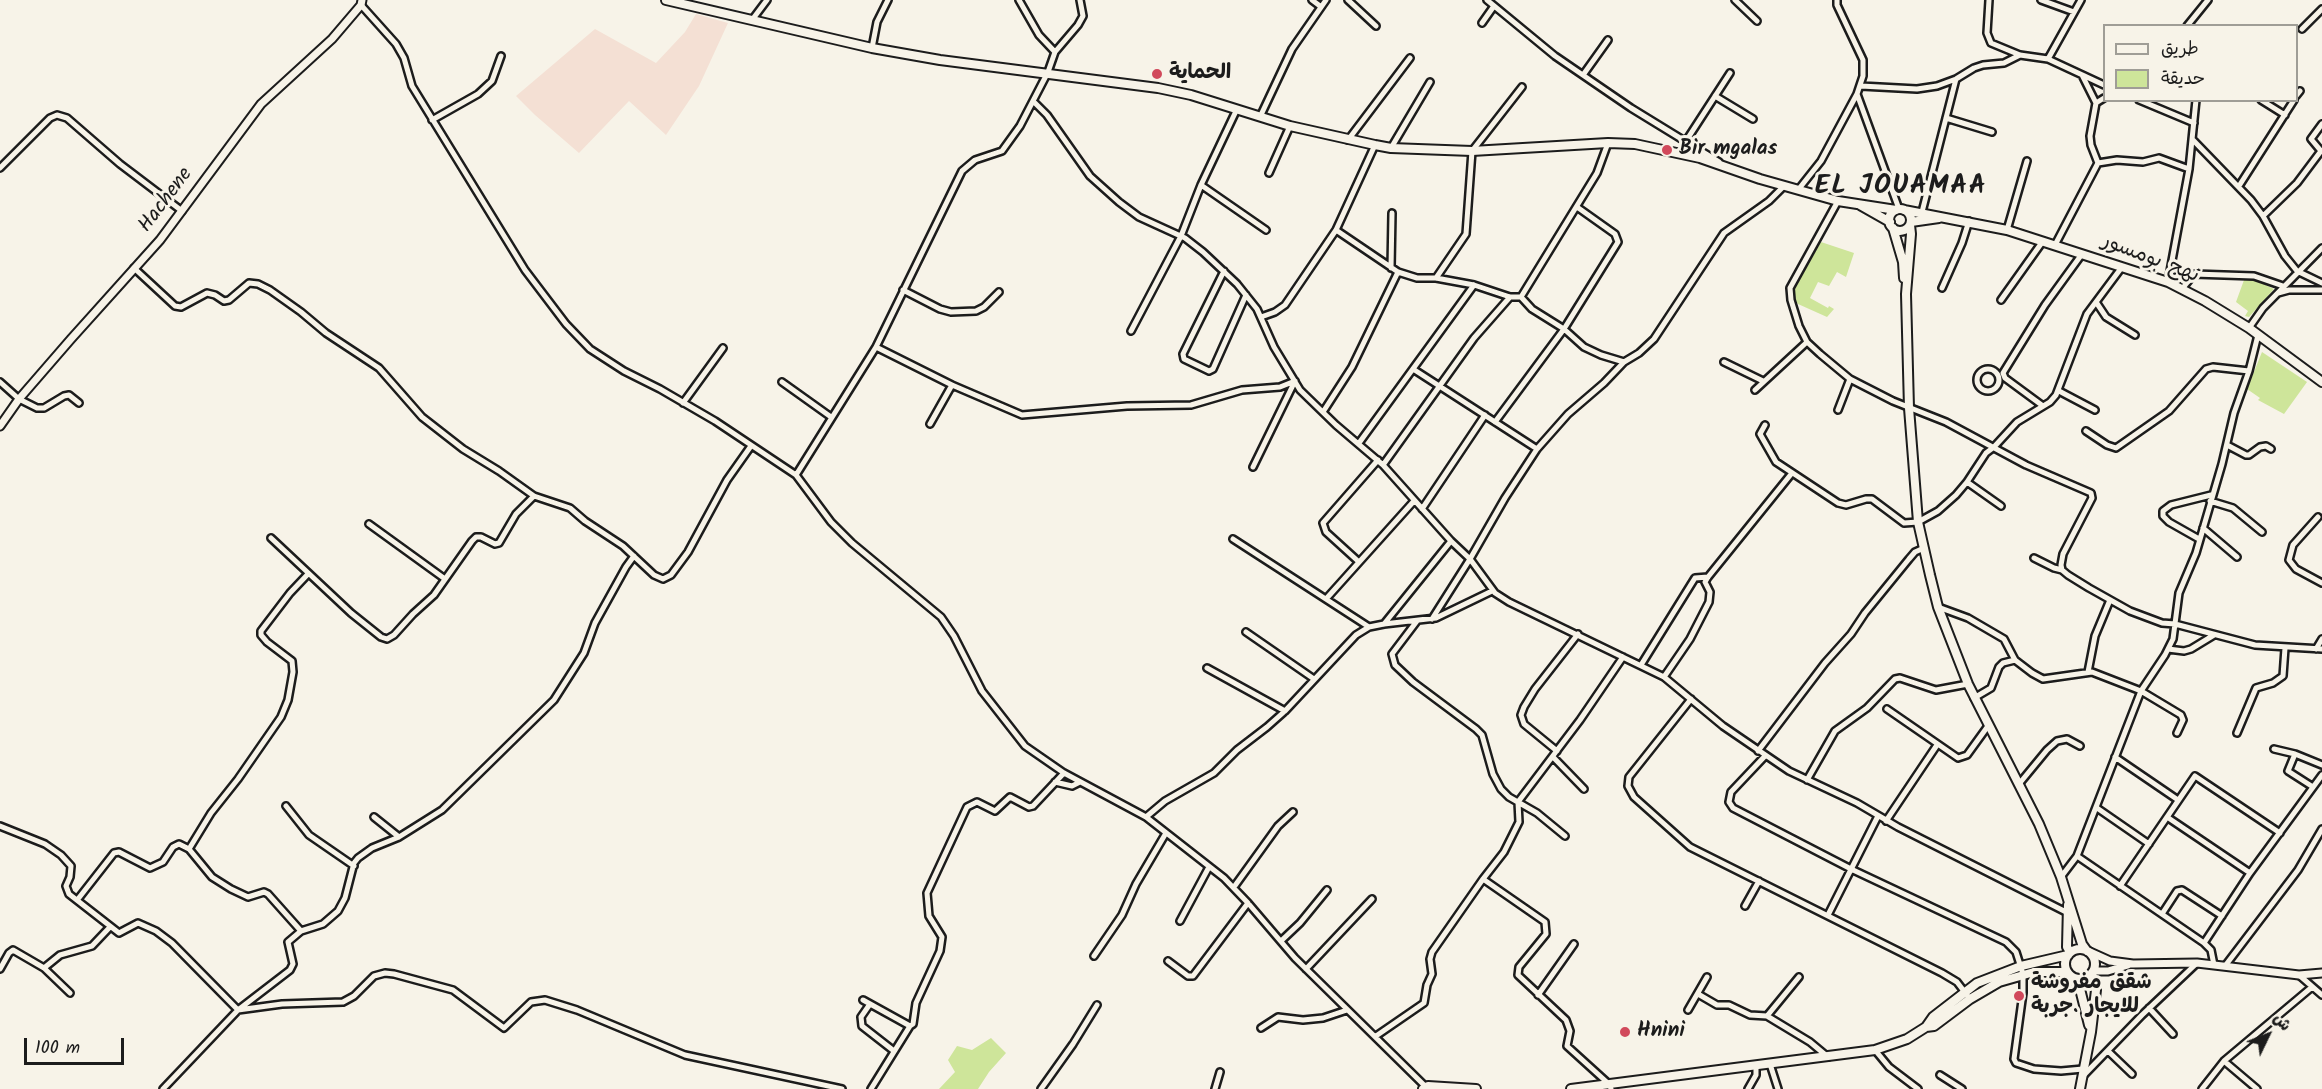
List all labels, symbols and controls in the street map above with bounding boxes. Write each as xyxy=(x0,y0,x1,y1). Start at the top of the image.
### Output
legend xyxy=(2103,24,2298,102)
text: طريق xyxy=(2161,35,2199,64)
place label: الحماية xyxy=(1169,61,1231,87)
text: حديقة xyxy=(2161,65,2205,94)
marker: الحماية xyxy=(1150,67,1164,81)
place label: Bir mgalas xyxy=(1679,137,1777,163)
marker: Bir mgalas xyxy=(1660,143,1674,157)
street label: Hachene xyxy=(134,164,200,238)
district label: EL JOUAMAA xyxy=(1815,172,1987,204)
street label: نهج بومسور xyxy=(2098,230,2202,290)
place label: شقق مفروشة للايجار .جربة xyxy=(2031,971,2152,1021)
marker: شقق مفروشة للايجار .جربة xyxy=(2012,989,2026,1003)
north arrow xyxy=(2238,1005,2298,1065)
text: ش xyxy=(2266,1007,2297,1037)
place label: Hnini xyxy=(1637,1019,1685,1045)
marker: Hnini xyxy=(1618,1025,1632,1039)
scale bar xyxy=(27,1026,128,1064)
text: 100 m xyxy=(35,1034,80,1063)

